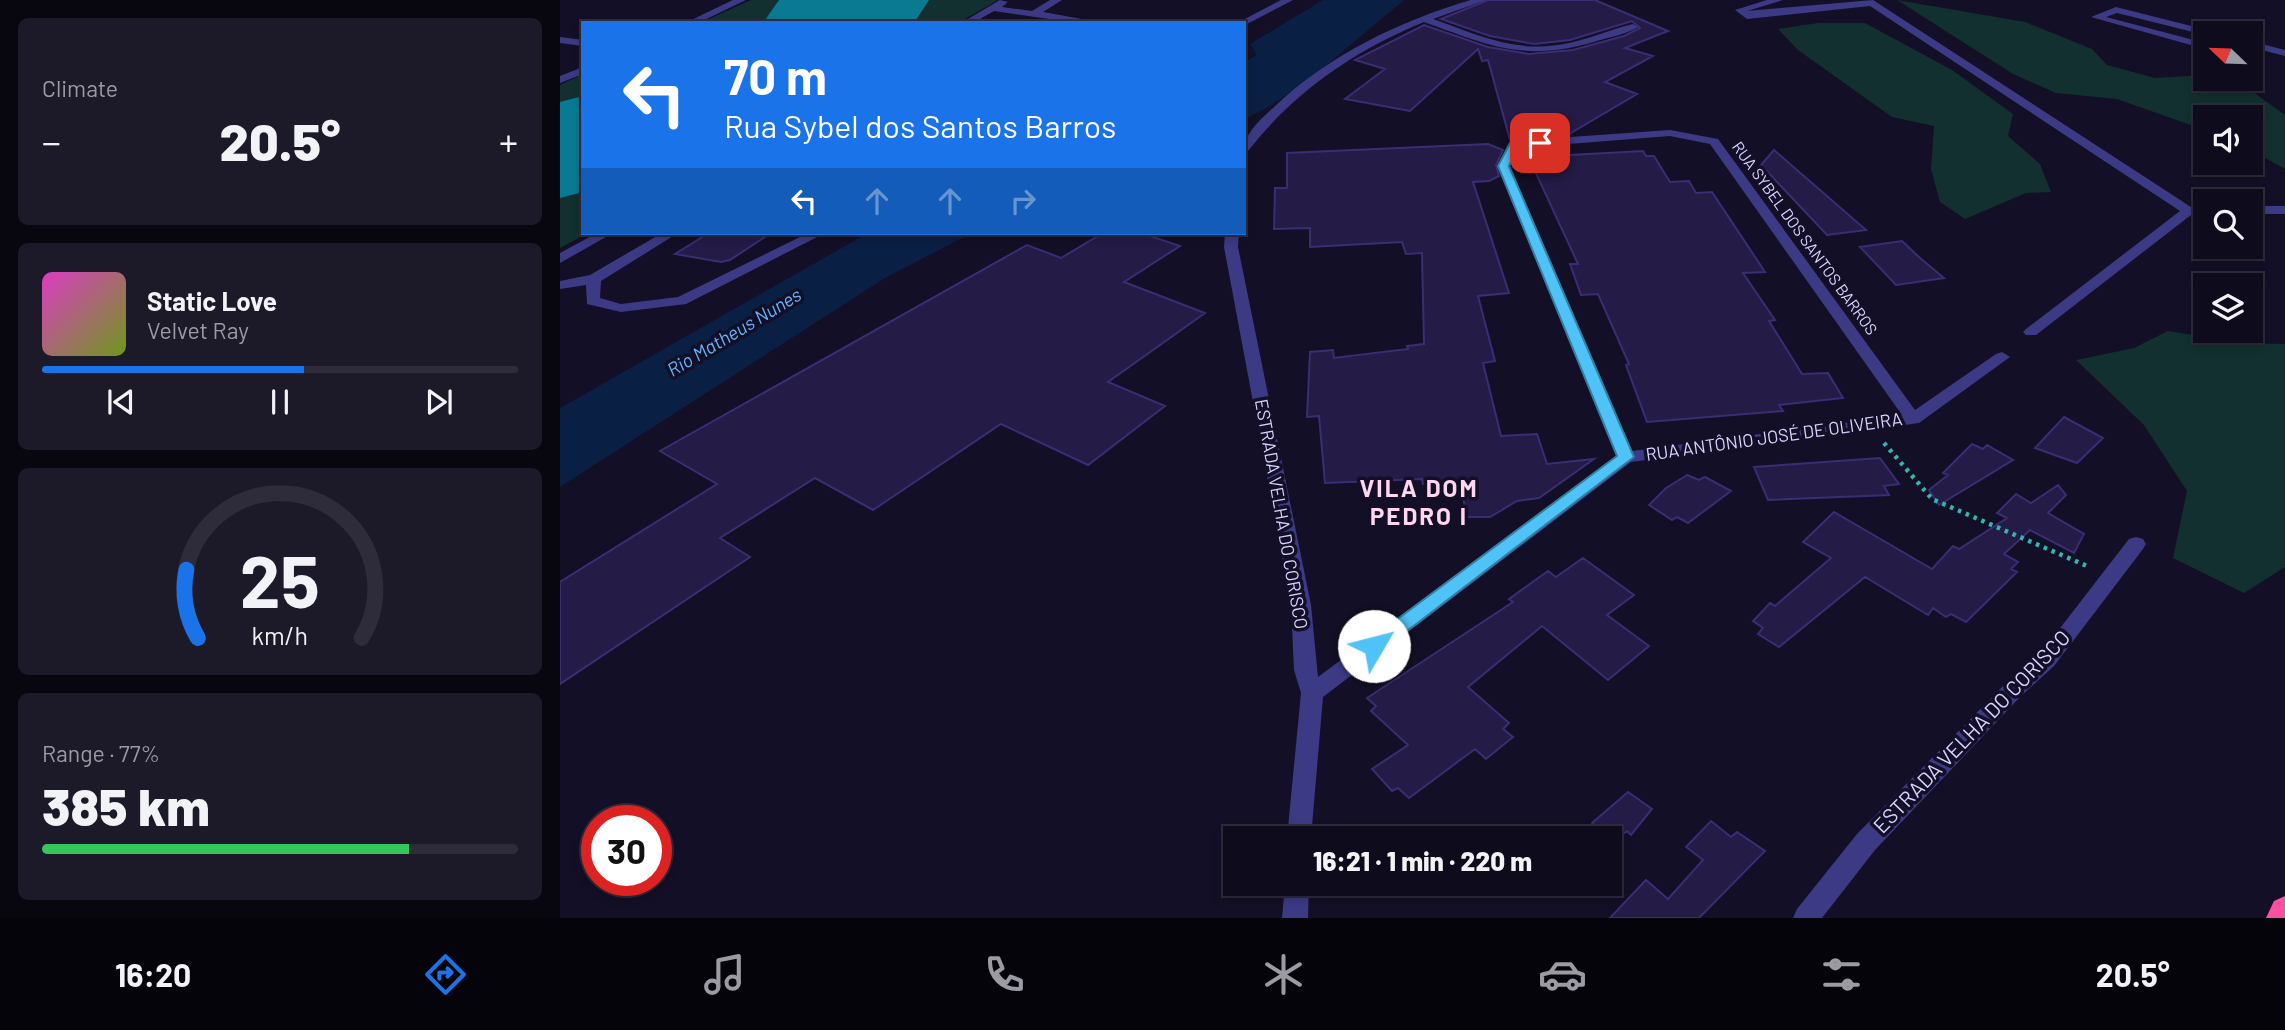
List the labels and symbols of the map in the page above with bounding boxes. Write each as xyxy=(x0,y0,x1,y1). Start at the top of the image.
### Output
north arrow xyxy=(2193,21,2263,91)
pin xyxy=(1510,113,1570,173)
street label: RUA SYBEL DOS SANTOS BARROS xyxy=(1729,137,1882,338)
water label: Rio Matheus Nunes xyxy=(662,282,805,381)
street label: ESTRADA VELHA DO CORISCO xyxy=(1251,397,1313,631)
street label: RUA ANTÔNIO JOSÉ DE OLIVEIRA xyxy=(1644,407,1904,465)
district label: VILA DOM PEDRO I xyxy=(1359,473,1479,530)
position arrow xyxy=(1337,609,1411,683)
street label: ESTRADA VELHA DO CORISCO xyxy=(1867,624,2074,838)
speed limit sign: 30 xyxy=(581,805,672,896)

